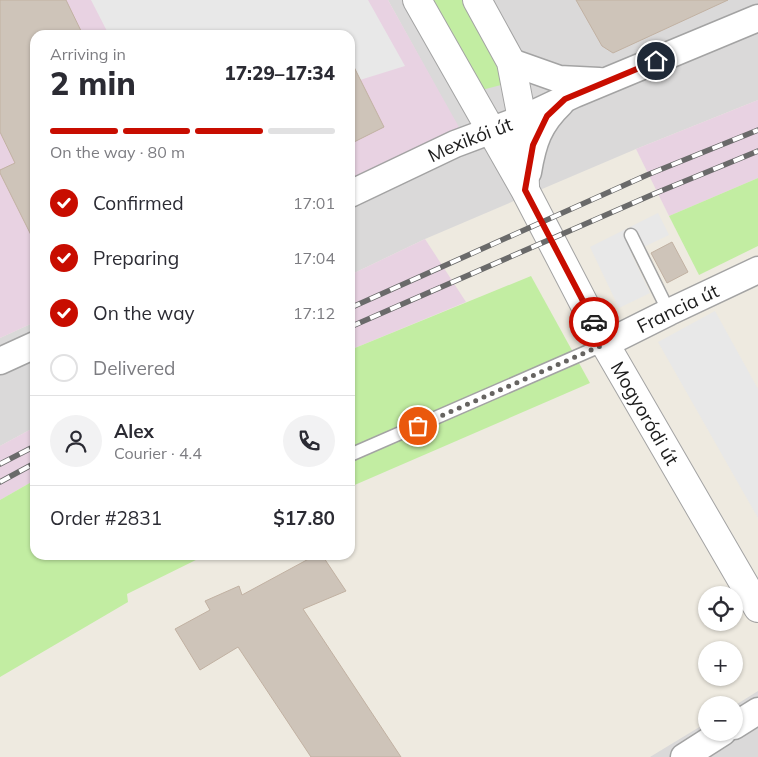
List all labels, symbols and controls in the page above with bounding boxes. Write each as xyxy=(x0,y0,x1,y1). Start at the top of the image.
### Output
pin xyxy=(635,40,677,82)
text: Arriving in xyxy=(50,44,126,64)
icon: home xyxy=(642,47,670,75)
text: 17:29–17:34 xyxy=(224,61,335,85)
text: 2 min xyxy=(50,63,136,103)
street label: Mexikói út xyxy=(424,112,516,167)
text: On the way · 80 m xyxy=(50,142,185,162)
icon: check xyxy=(50,189,78,217)
text: Confirmed xyxy=(93,191,184,215)
text: 17:01 xyxy=(293,193,335,213)
icon: check xyxy=(50,244,78,272)
text: Preparing xyxy=(93,246,179,270)
text: 17:04 xyxy=(293,248,335,268)
street label: Francia út xyxy=(633,278,723,338)
courier xyxy=(569,297,619,347)
icon: check xyxy=(50,299,78,327)
text: On the way xyxy=(93,301,195,325)
text: 17:12 xyxy=(293,303,335,323)
icon: car xyxy=(580,308,608,336)
text: Delivered xyxy=(93,356,175,380)
street label: Mogyoródi út xyxy=(606,357,685,469)
pin xyxy=(397,405,439,447)
icon: bag xyxy=(404,412,432,440)
button: person xyxy=(50,415,102,467)
button: phone xyxy=(283,415,335,467)
text: Alex xyxy=(114,419,154,443)
text: Courier · 4.4 xyxy=(114,443,202,463)
text: Order #2831 xyxy=(50,506,162,530)
text: $17.80 xyxy=(273,506,335,530)
map controls xyxy=(698,586,743,741)
button: locate xyxy=(698,586,743,631)
button: + xyxy=(698,641,743,686)
button: − xyxy=(698,696,743,741)

